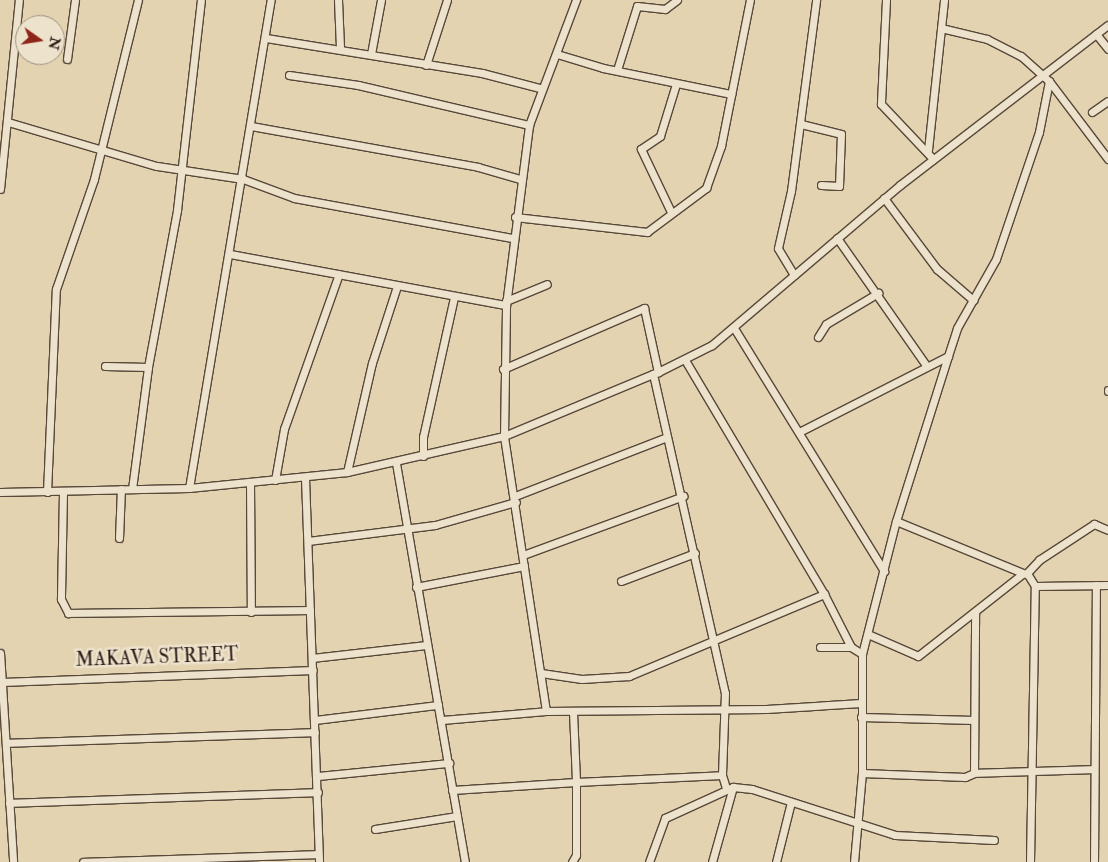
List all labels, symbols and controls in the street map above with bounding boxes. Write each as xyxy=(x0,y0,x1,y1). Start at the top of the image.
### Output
north arrow xyxy=(15,15,65,65)
text: N xyxy=(44,35,64,51)
street label: MAKAVA STREET xyxy=(75,644,239,672)

